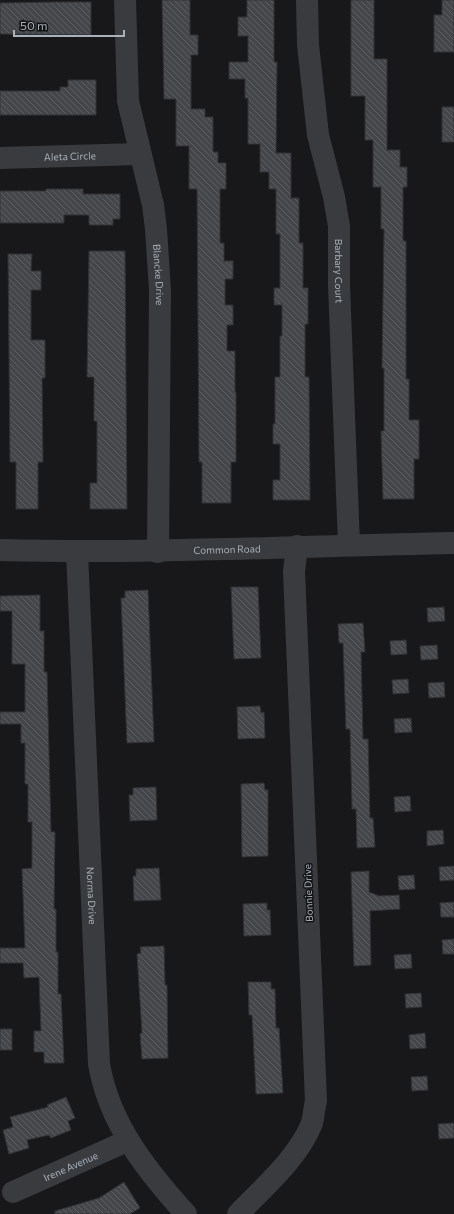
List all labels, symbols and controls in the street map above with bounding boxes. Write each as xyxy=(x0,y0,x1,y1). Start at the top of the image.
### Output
scale bar xyxy=(14,12,124,38)
text: 50 m xyxy=(20,18,48,32)
street label: Aleta Circle xyxy=(44,149,96,163)
street label: Barbary Court xyxy=(333,239,346,303)
street label: Blancke Drive xyxy=(151,244,166,305)
street label: Common Road xyxy=(193,542,261,556)
street label: Bonnie Drive xyxy=(301,864,315,922)
street label: Norma Drive xyxy=(85,867,99,925)
street label: Irene Avenue xyxy=(41,1149,100,1184)

